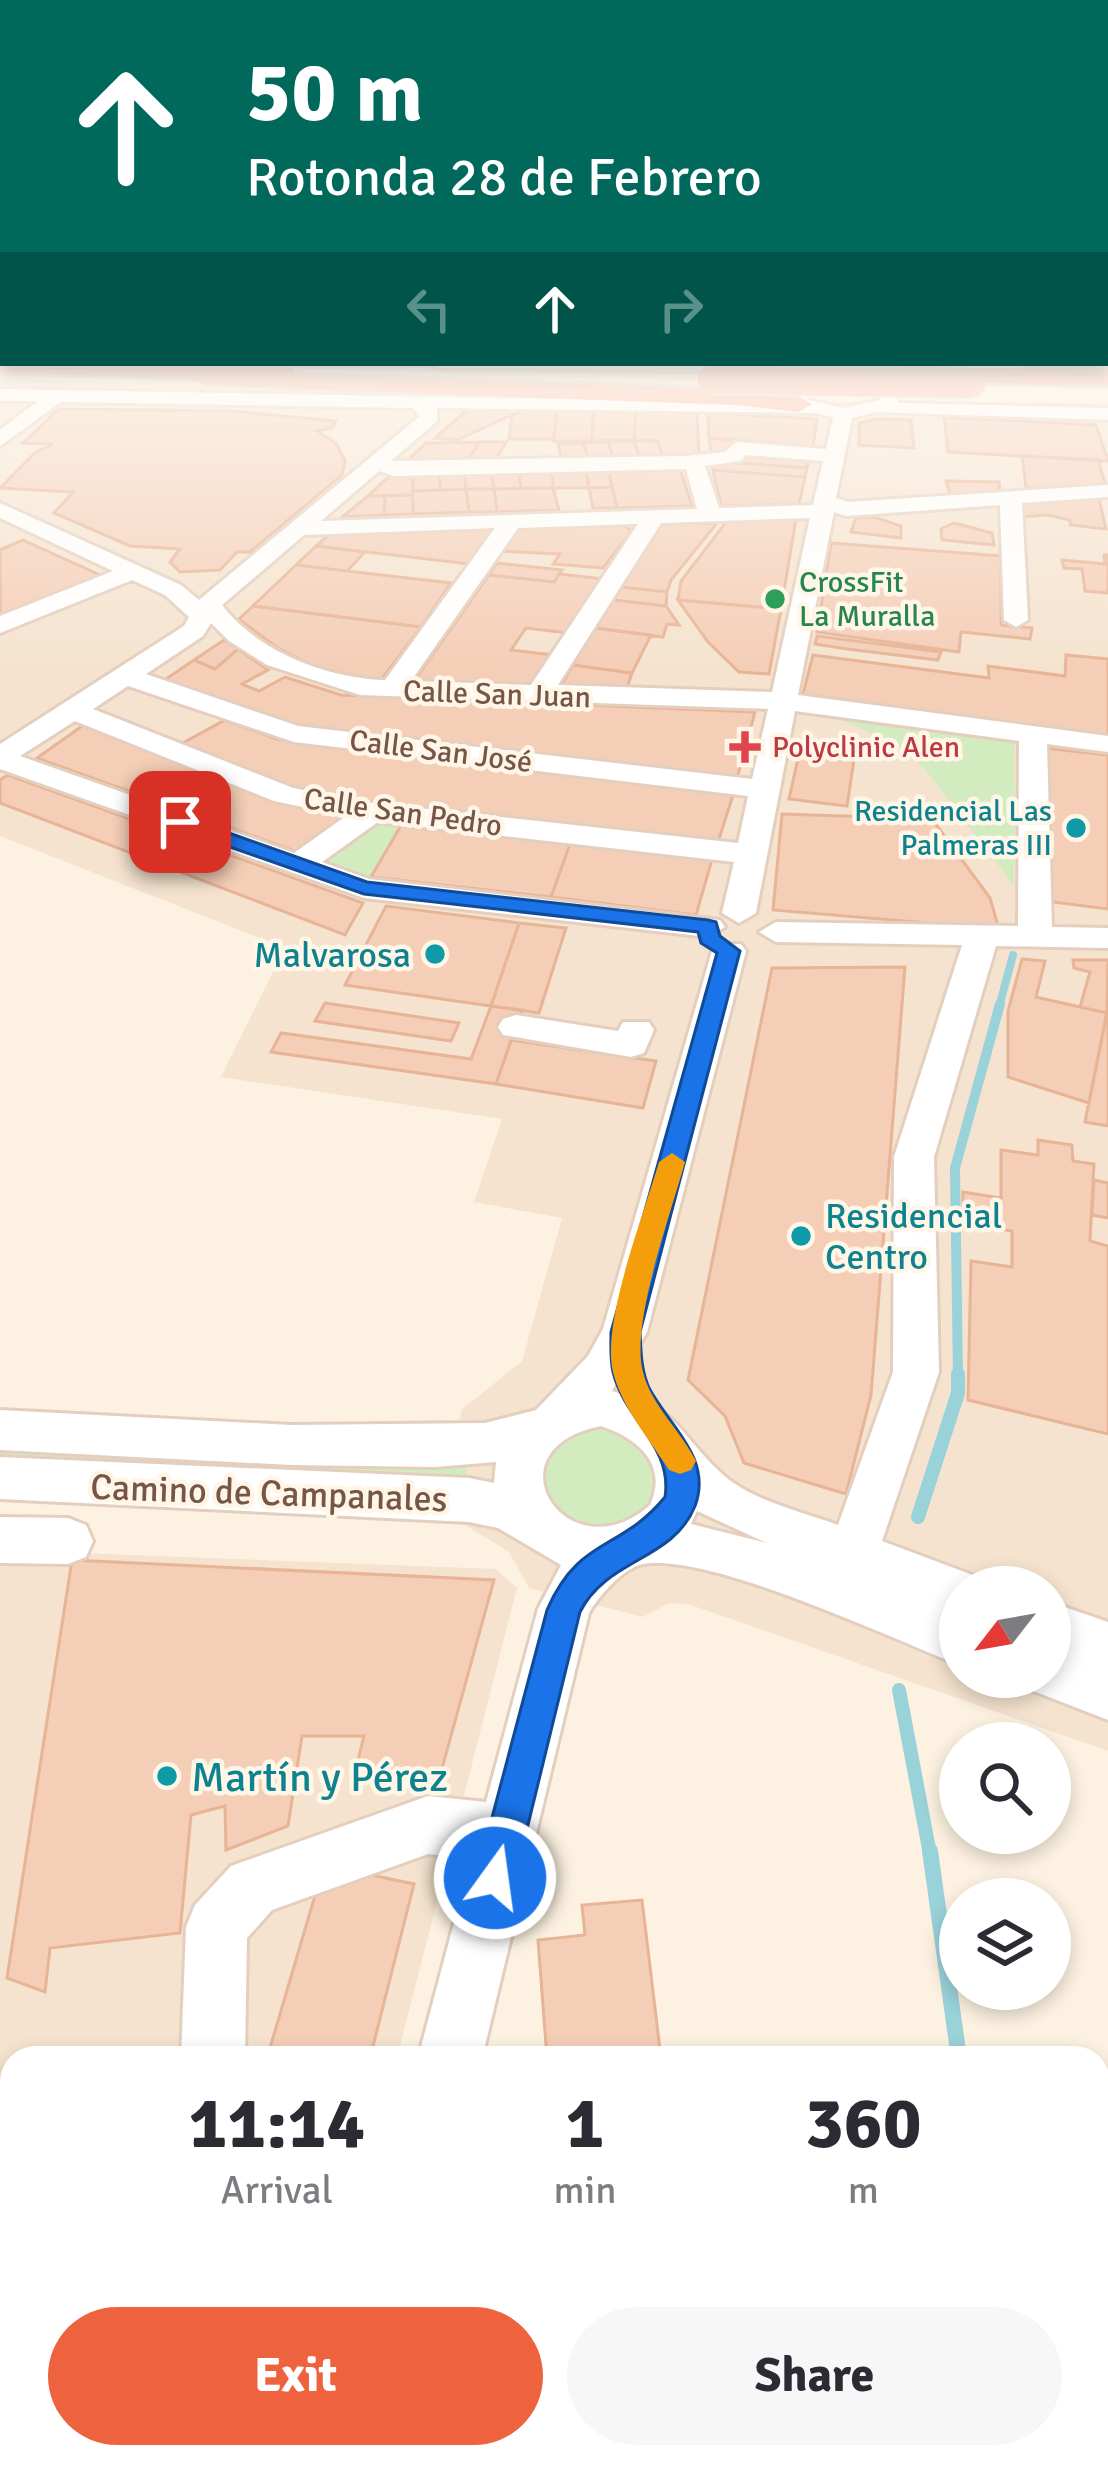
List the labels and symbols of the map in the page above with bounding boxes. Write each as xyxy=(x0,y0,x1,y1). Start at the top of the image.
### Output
place label: CrossFit La Muralla xyxy=(799,564,935,635)
marker: CrossFit La Muralla xyxy=(762,586,788,612)
street label: Calle San Juan xyxy=(402,673,592,716)
street label: Calle San José xyxy=(347,722,534,781)
place label: Polyclinic Alen xyxy=(772,729,960,766)
marker: Polyclinic Alen xyxy=(729,731,761,763)
pin xyxy=(129,771,231,873)
street label: Calle San Pedro xyxy=(301,780,504,845)
place label: Residencial Las Palmeras III xyxy=(854,793,1052,864)
marker: Residencial Las Palmeras III xyxy=(1063,815,1089,841)
place label: Malvarosa xyxy=(254,933,411,978)
marker: Malvarosa xyxy=(422,941,448,967)
place label: Residencial Centro xyxy=(825,1194,1002,1280)
marker: Residencial Centro xyxy=(788,1223,814,1249)
street label: Camino de Campanales xyxy=(90,1465,448,1522)
north arrow xyxy=(939,1566,1071,1698)
place label: Martín y Pérez xyxy=(191,1752,448,1803)
marker: Martín y Pérez xyxy=(154,1763,180,1789)
position arrow xyxy=(432,1815,558,1941)

